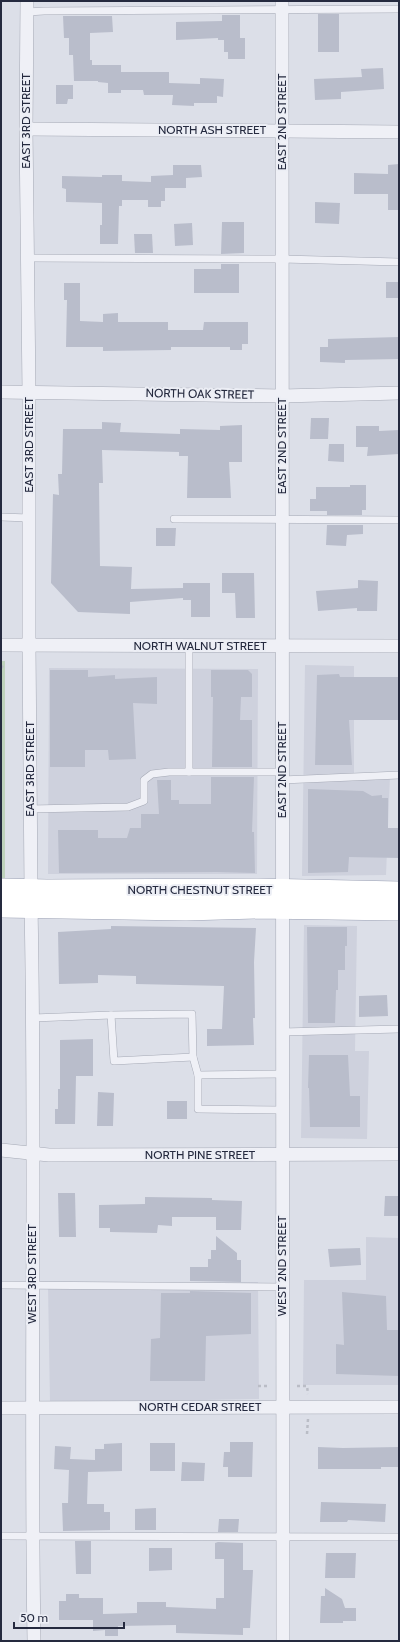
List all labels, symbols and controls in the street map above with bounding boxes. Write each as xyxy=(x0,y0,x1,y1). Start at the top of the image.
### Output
street label: EAST 3RD STREET xyxy=(18,73,33,169)
street label: EAST 2ND STREET xyxy=(274,73,289,170)
street label: NORTH ASH STREET xyxy=(158,122,267,137)
street label: NORTH OAK STREET xyxy=(146,385,255,402)
street label: EAST 3RD STREET xyxy=(21,397,36,493)
street label: EAST 2ND STREET xyxy=(274,397,289,494)
street label: NORTH WALNUT STREET xyxy=(133,638,267,653)
street label: EAST 3RD STREET xyxy=(22,721,37,817)
street label: EAST 2ND STREET xyxy=(274,721,289,818)
street label: NORTH CHESTNUT STREET xyxy=(128,882,273,897)
street label: NORTH PINE STREET xyxy=(145,1147,256,1162)
street label: WEST 2ND STREET xyxy=(274,1215,289,1316)
street label: WEST 3RD STREET xyxy=(24,1224,39,1324)
street label: NORTH CEDAR STREET xyxy=(139,1399,262,1414)
scale bar xyxy=(14,1604,124,1630)
text: 50 m xyxy=(20,1610,48,1625)

